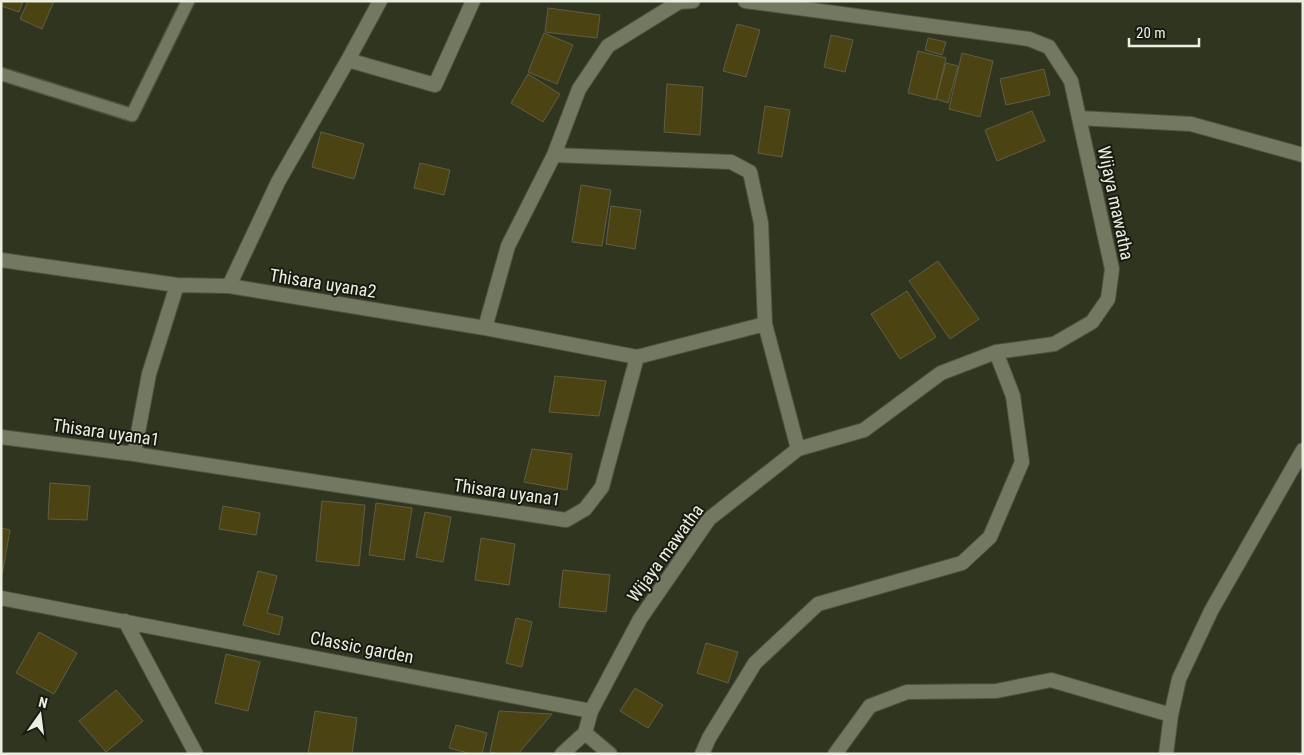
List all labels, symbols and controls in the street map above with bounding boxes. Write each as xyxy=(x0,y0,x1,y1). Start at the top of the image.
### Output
scale bar xyxy=(1129,15,1199,47)
text: 20 m xyxy=(1136,24,1166,42)
street label: Wijaya mawatha xyxy=(1094,144,1138,262)
street label: Thisara uyana2 xyxy=(268,264,378,302)
street label: Thisara uyana1 xyxy=(51,414,161,450)
street label: Thisara uyana1 xyxy=(452,474,562,510)
street label: Wijaya mawatha xyxy=(623,500,707,606)
street label: Classic garden xyxy=(309,627,415,667)
north arrow xyxy=(15,690,65,740)
text: N xyxy=(37,694,49,711)

